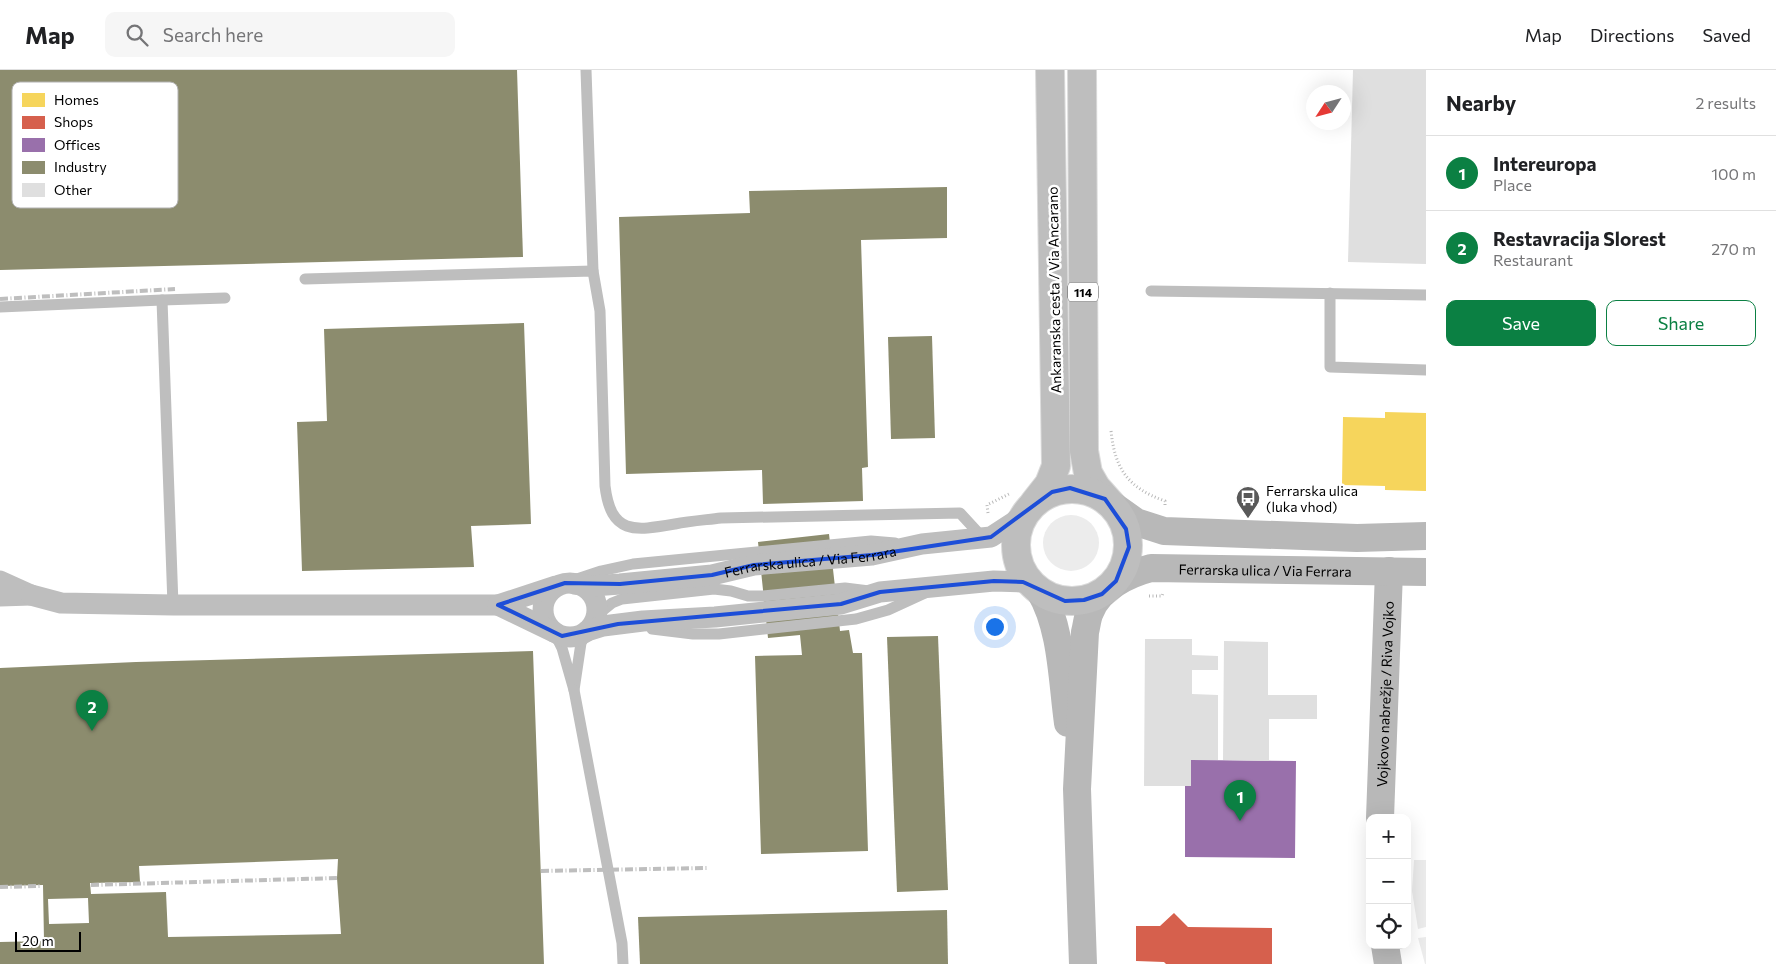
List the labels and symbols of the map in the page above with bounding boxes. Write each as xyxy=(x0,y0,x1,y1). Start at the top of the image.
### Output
legend xyxy=(12,82,178,208)
north arrow xyxy=(1306,85,1351,130)
text: Homes xyxy=(54,91,99,108)
text: Shops xyxy=(54,113,93,130)
text: Offices xyxy=(54,136,100,153)
text: Industry xyxy=(54,158,107,175)
text: Other xyxy=(54,181,93,198)
street label: Ankaranska cesta / Via Ancarano xyxy=(1044,186,1064,394)
road number: 114 xyxy=(1068,282,1098,302)
place label: Ferrarska ulica (luka vhod) xyxy=(1266,482,1358,515)
bus stop icon: Ferrarska ulica (luka vhod) xyxy=(1235,485,1261,519)
street label: Ferrarska ulica / Via Ferrara xyxy=(722,541,898,580)
street label: Ferrarska ulica / Via Ferrara xyxy=(1178,560,1352,579)
street label: Vojkovo nabrežje / Riva Vojko xyxy=(1373,601,1396,787)
your location xyxy=(982,614,1008,640)
pin: 2 xyxy=(76,690,108,731)
pin: 1 xyxy=(1224,780,1256,821)
scale bar xyxy=(15,929,81,952)

